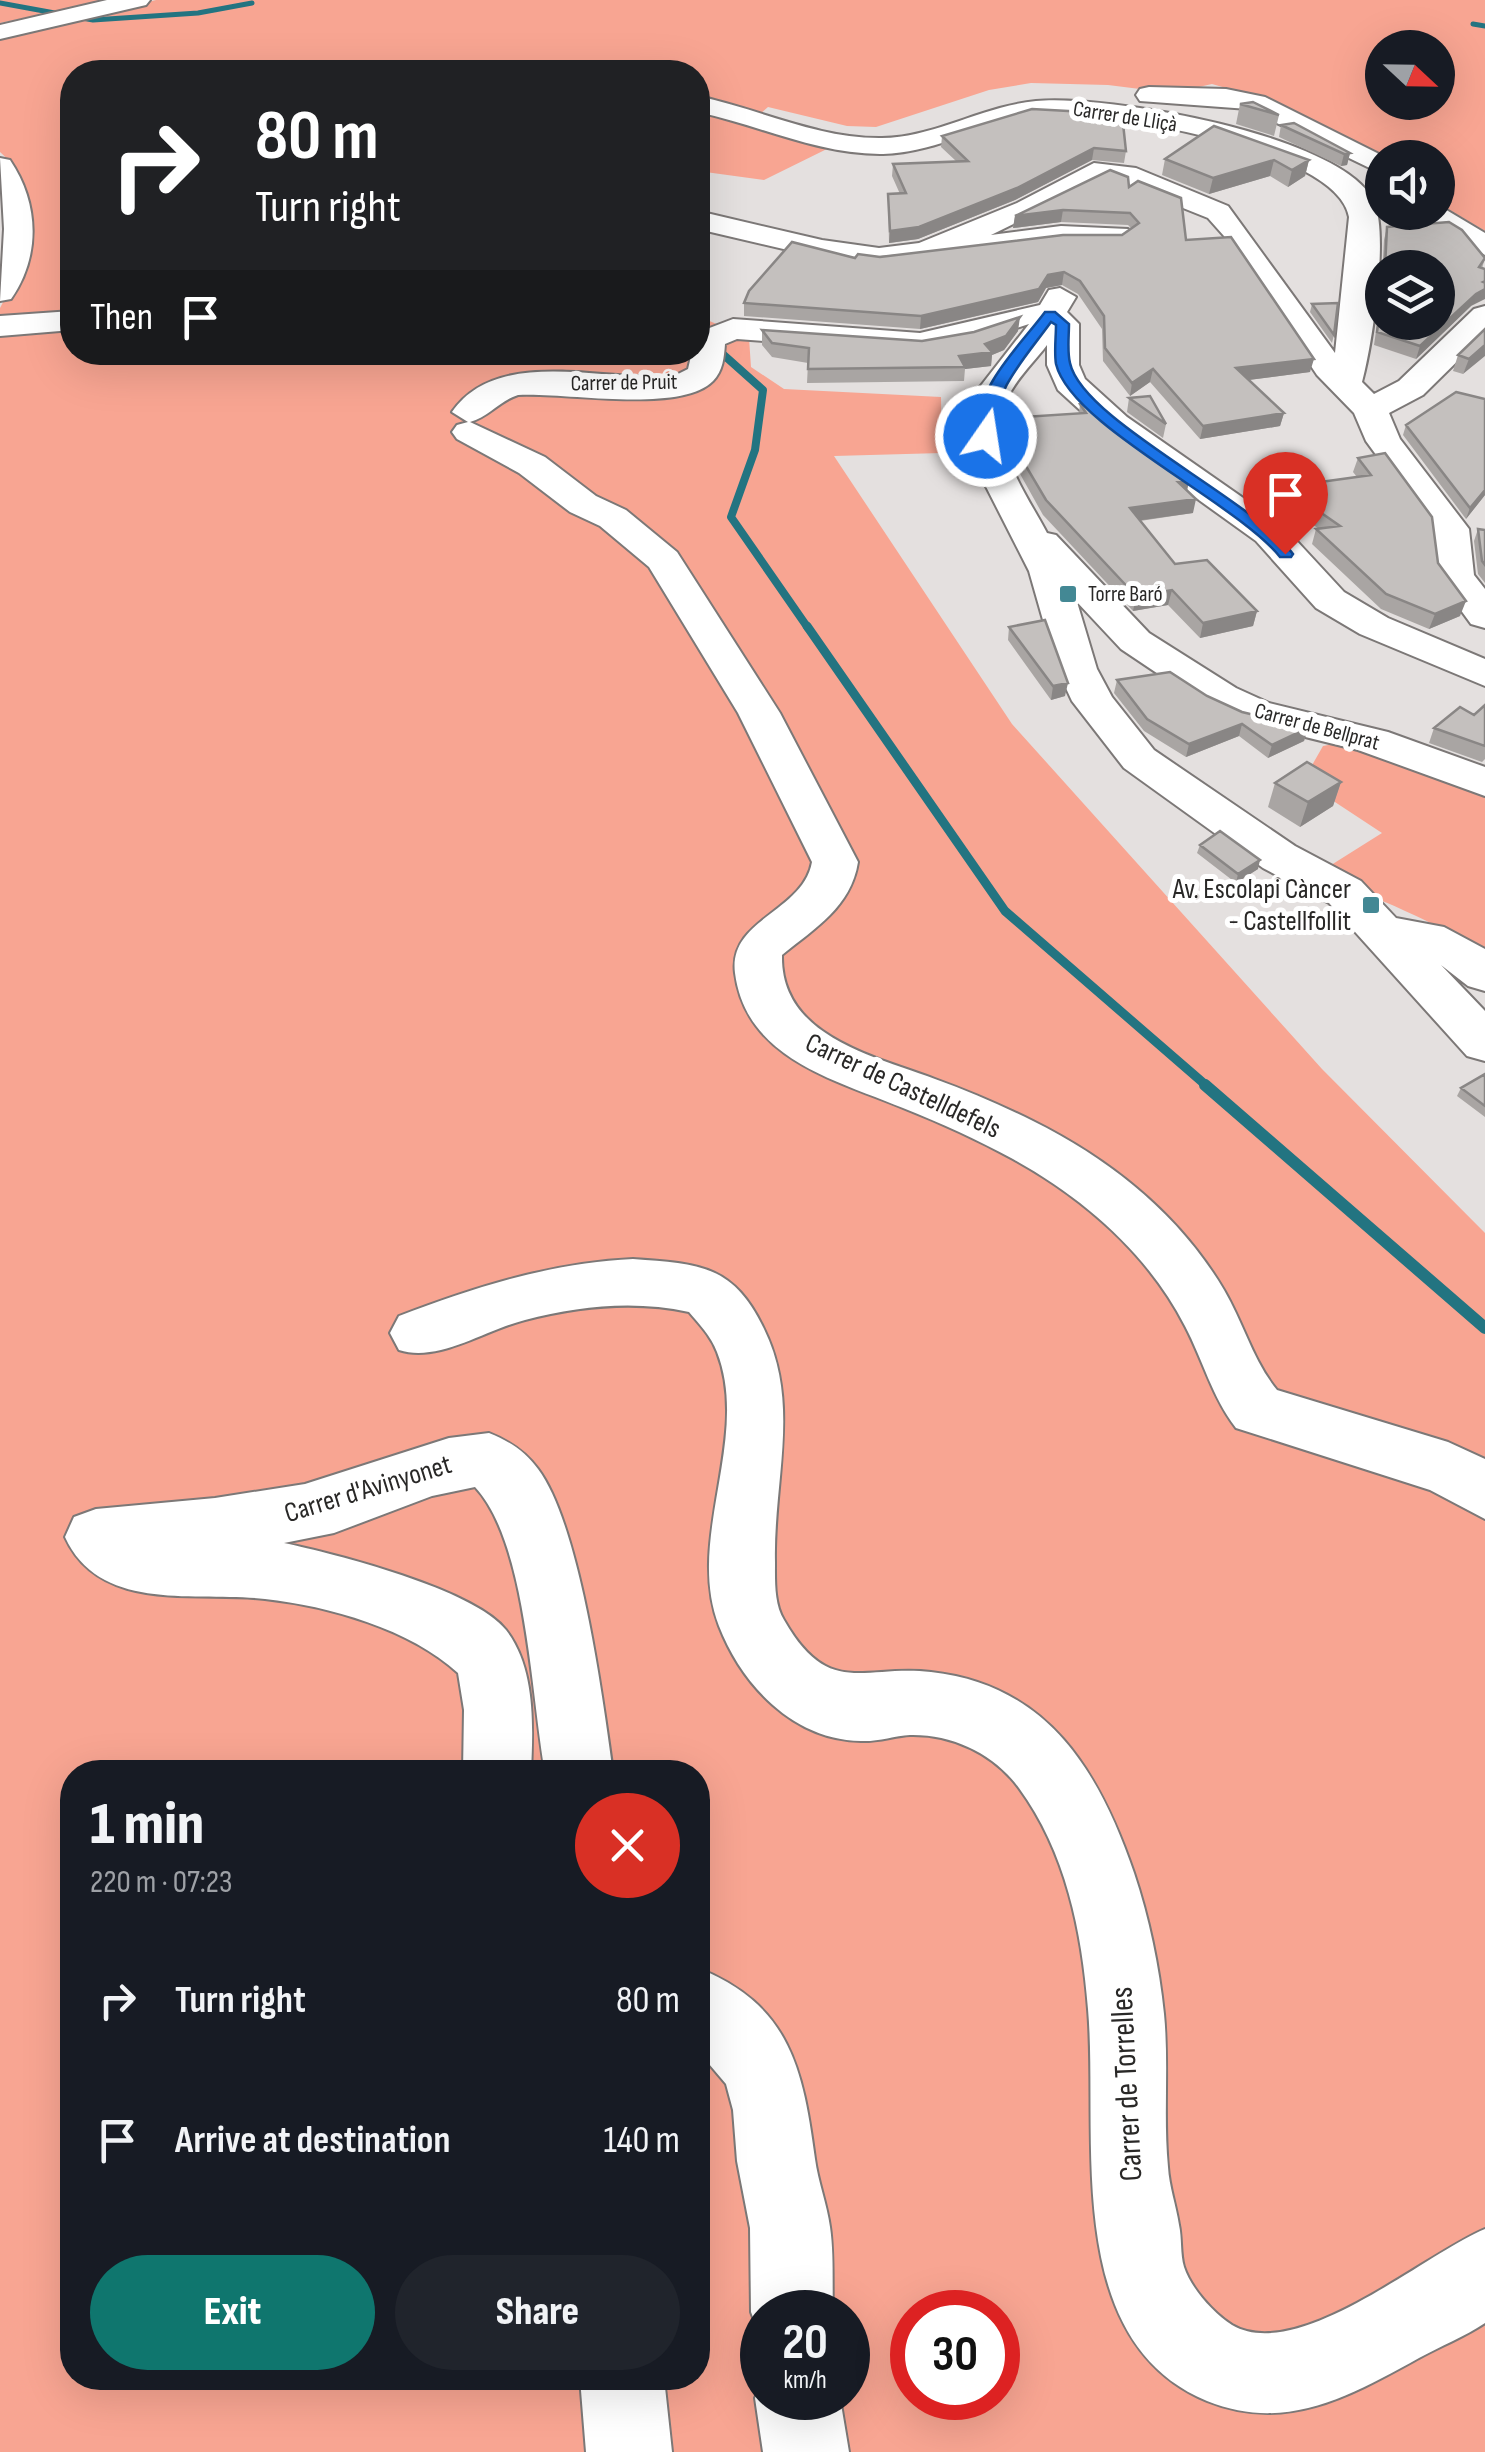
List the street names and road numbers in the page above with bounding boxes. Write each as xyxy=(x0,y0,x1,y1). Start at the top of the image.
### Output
street label: Carrer de Lliçà xyxy=(1071,95,1179,139)
street label: Carrer de Pruit xyxy=(570,369,678,397)
street label: Carrer de Bellprat xyxy=(1252,697,1383,757)
street label: Carrer de Castelldefels xyxy=(800,1026,1006,1146)
street label: Carrer d'Avinyonet xyxy=(281,1448,455,1530)
street label: Carrer de Torrelles xyxy=(1102,1986,1152,2182)

